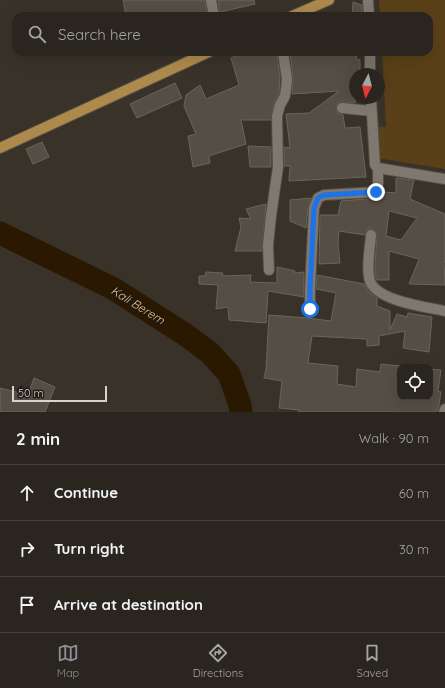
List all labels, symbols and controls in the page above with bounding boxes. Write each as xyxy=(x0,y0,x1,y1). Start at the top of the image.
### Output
search box xyxy=(12,12,433,56)
icon: search xyxy=(26,23,48,45)
text: Search here xyxy=(58,25,141,44)
north arrow xyxy=(349,68,385,104)
route end xyxy=(367,183,385,201)
water label: Kali Berem xyxy=(108,283,169,328)
route start xyxy=(301,300,319,318)
map controls xyxy=(397,364,433,400)
button: locate xyxy=(397,364,433,400)
scale bar xyxy=(12,384,107,403)
text: 50 m xyxy=(18,386,44,400)
text: 2 min xyxy=(16,428,60,449)
text: Walk · 90 m xyxy=(359,430,429,446)
icon: ahead xyxy=(16,482,38,504)
text: Continue xyxy=(54,483,118,502)
text: 60 m xyxy=(399,485,429,501)
icon: right xyxy=(16,538,38,560)
text: Turn right xyxy=(54,539,125,558)
text: 30 m xyxy=(399,541,429,557)
icon: arrive xyxy=(16,594,38,616)
text: Arrive at destination xyxy=(54,595,203,614)
tab: Map xyxy=(57,642,79,680)
tab: Directions xyxy=(193,642,243,680)
tab: Saved xyxy=(357,642,388,680)

